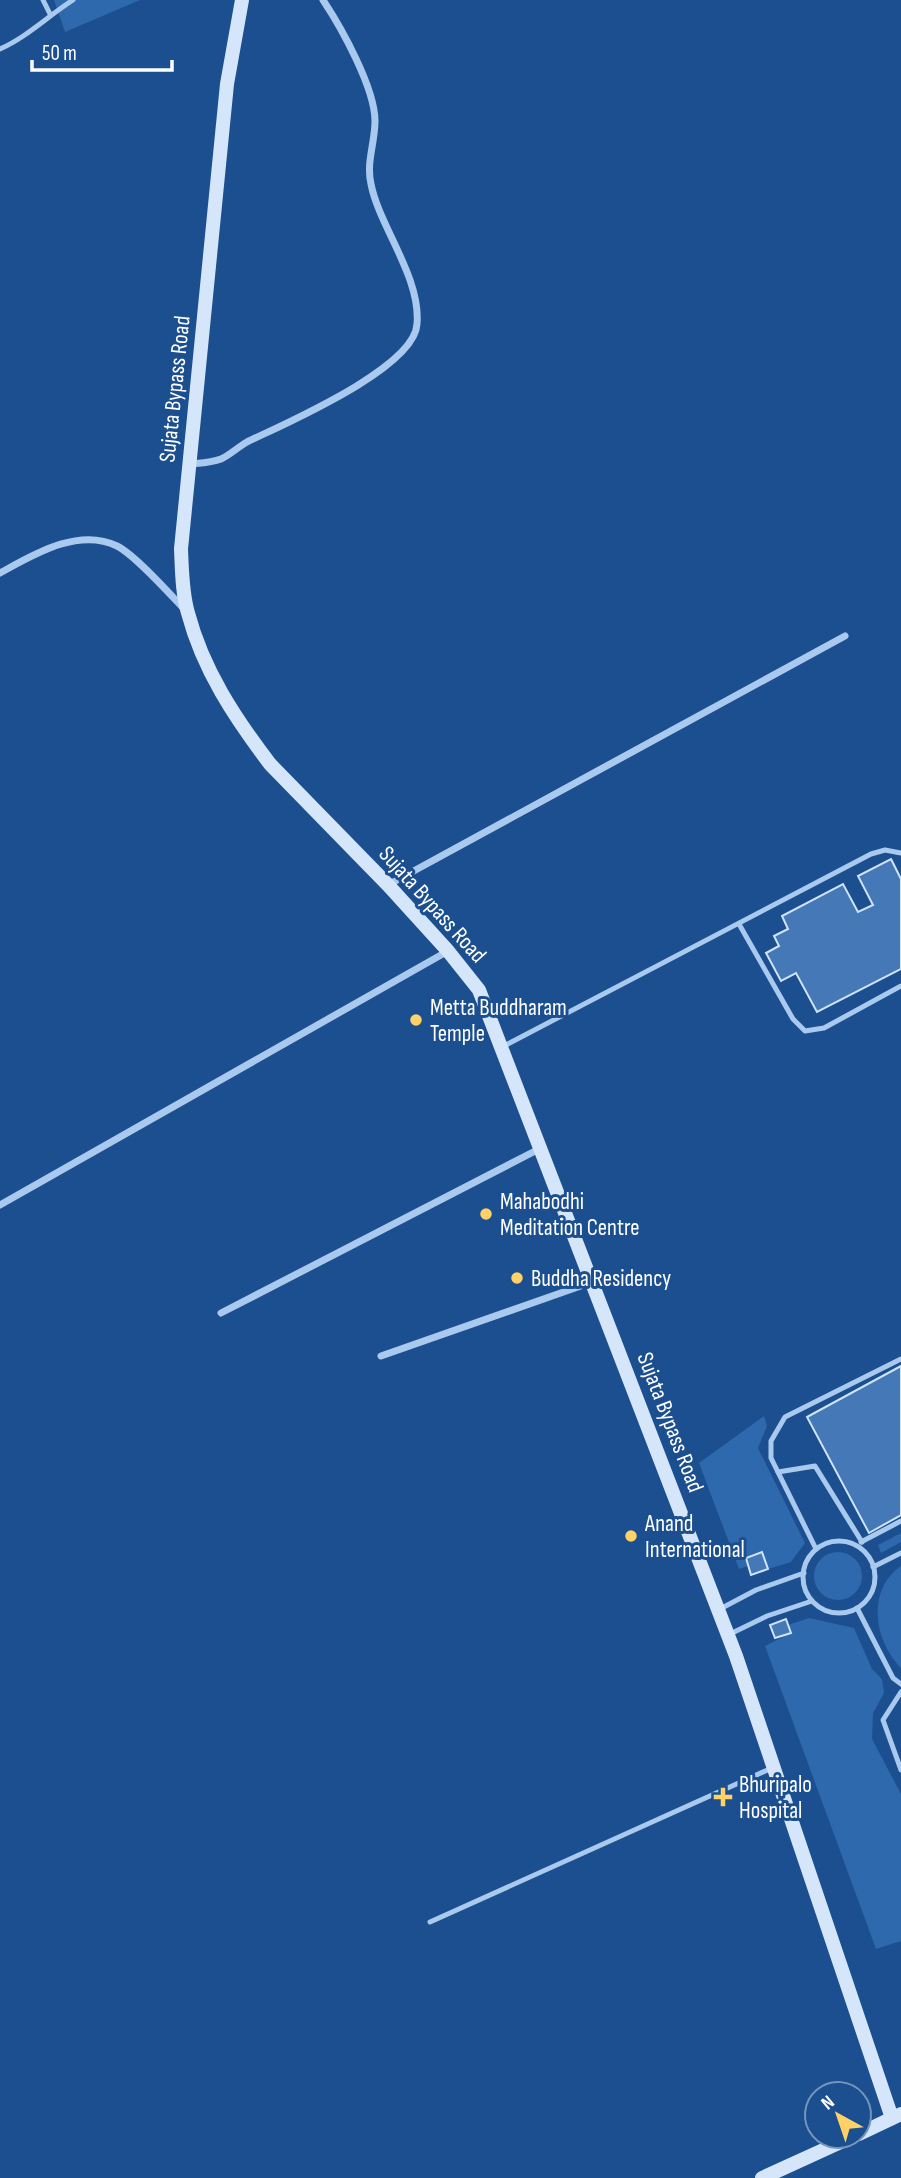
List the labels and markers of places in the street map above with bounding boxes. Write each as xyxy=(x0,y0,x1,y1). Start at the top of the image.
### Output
place label: Metta Buddharam Temple xyxy=(430,994,567,1048)
marker: Metta Buddharam Temple xyxy=(408,1012,424,1028)
place label: Mahabodhi Meditation Centre xyxy=(500,1188,640,1242)
marker: Mahabodhi Meditation Centre xyxy=(478,1206,494,1222)
place label: Buddha Residency xyxy=(531,1265,671,1293)
marker: Buddha Residency xyxy=(509,1270,525,1286)
place label: Anand International xyxy=(644,1510,745,1564)
marker: Anand International xyxy=(623,1528,639,1544)
place label: Bhuripalo Hospital xyxy=(739,1771,812,1825)
marker: Bhuripalo Hospital xyxy=(713,1787,733,1807)

